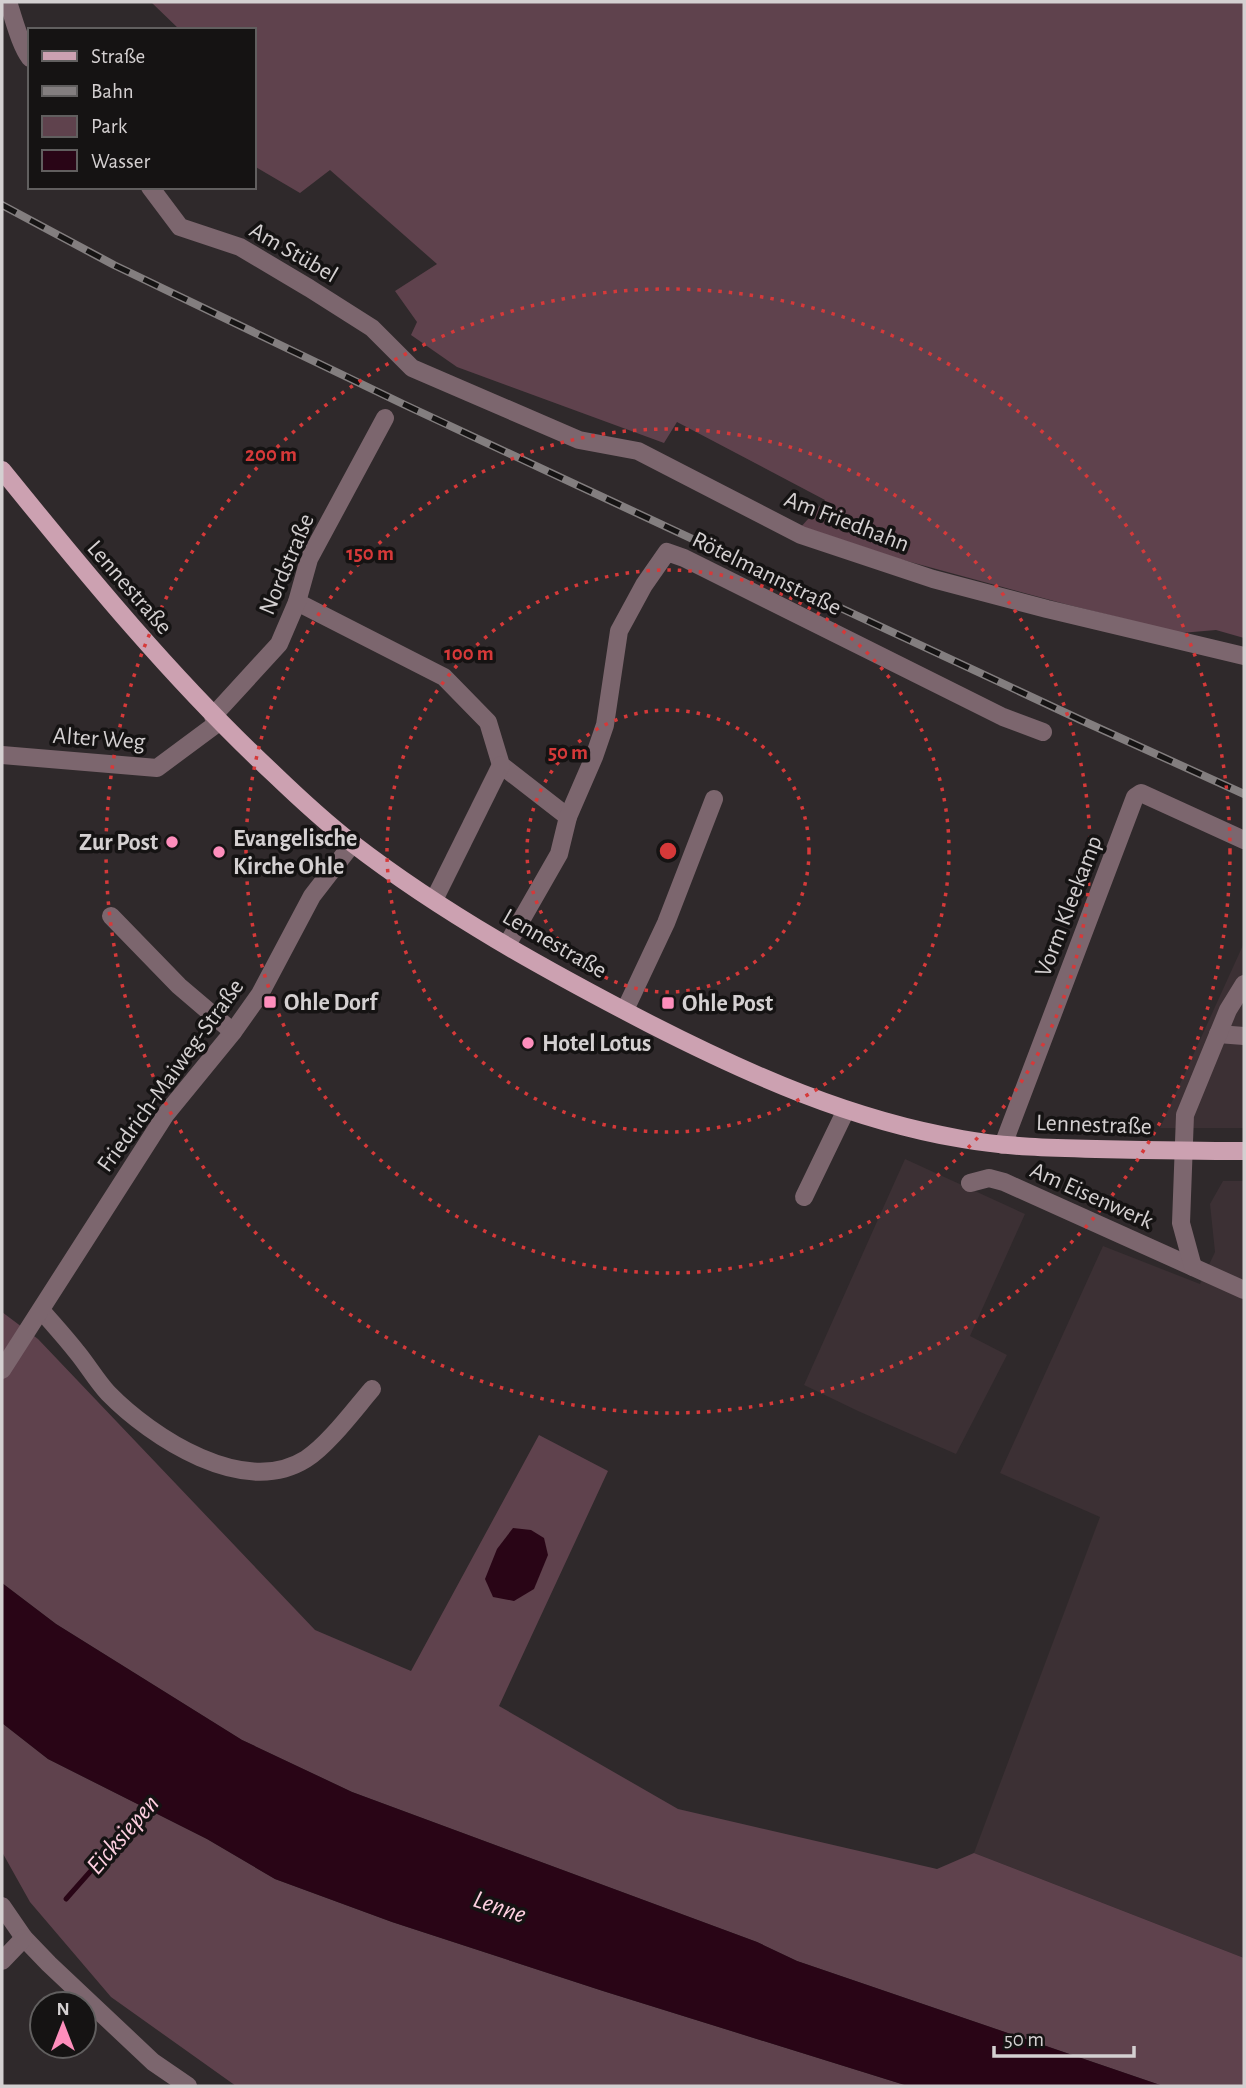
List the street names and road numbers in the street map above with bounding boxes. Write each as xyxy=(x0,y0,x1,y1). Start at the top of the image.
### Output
street label: Am Stübel xyxy=(245,218,342,288)
street label: Am Friedhahn xyxy=(781,487,912,557)
street label: Nordstraße xyxy=(255,510,319,618)
street label: Rötelmannstraße xyxy=(688,527,845,620)
street label: Lennestraße xyxy=(82,536,176,639)
street label: Alter Weg xyxy=(52,724,146,754)
street label: Vorm Kleekamp xyxy=(1031,833,1107,980)
street label: Lennestraße xyxy=(498,905,611,983)
street label: Friedrich-Maiweg-Straße xyxy=(93,975,249,1176)
street label: Lennestraße xyxy=(1036,1111,1152,1139)
street label: Am Eisenwerk xyxy=(1027,1158,1157,1234)

